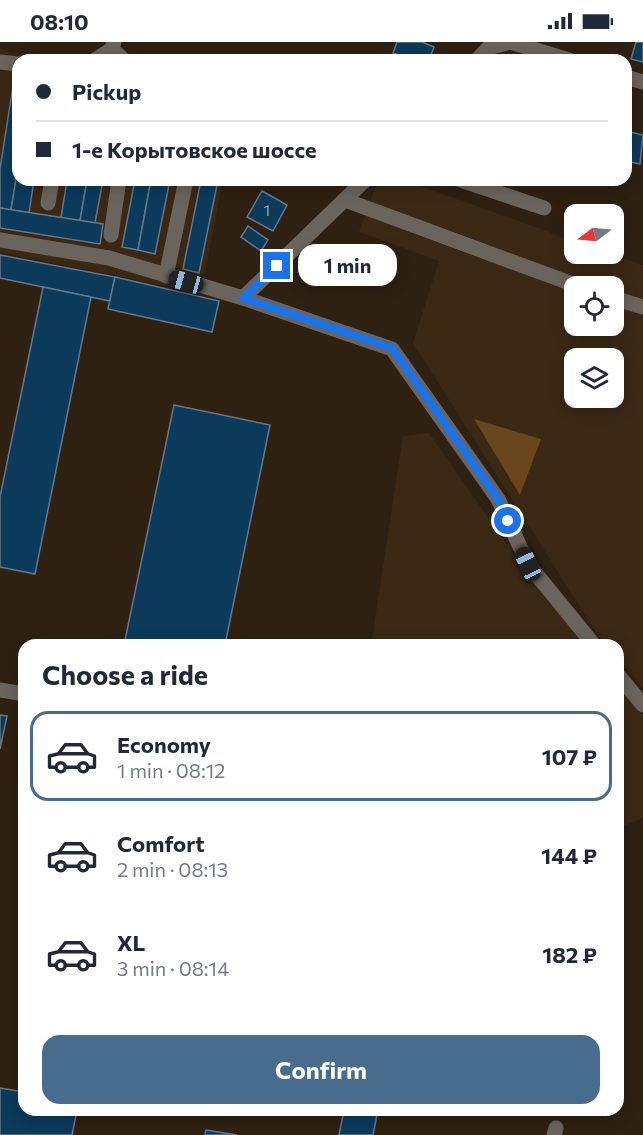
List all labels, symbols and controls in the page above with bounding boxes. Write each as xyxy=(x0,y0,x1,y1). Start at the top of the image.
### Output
text: 08:10 xyxy=(30,8,89,35)
text: Pickup xyxy=(72,78,141,105)
text: 1-е Корытовское шоссе xyxy=(72,136,317,163)
house number: 1 xyxy=(264,201,270,219)
north arrow xyxy=(564,204,624,264)
map controls xyxy=(564,204,624,408)
callout: 1 min xyxy=(298,245,397,287)
route end xyxy=(263,252,290,279)
text: 1 min xyxy=(324,253,371,277)
car xyxy=(166,268,206,296)
button: locate xyxy=(564,276,624,336)
button: layers xyxy=(564,348,624,408)
route start xyxy=(494,507,521,534)
car xyxy=(512,544,544,584)
text: Choose a ride xyxy=(42,658,208,691)
icon: car xyxy=(45,729,99,783)
text: Economy xyxy=(117,731,211,758)
text: 107 ₽ xyxy=(542,743,597,770)
text: 1 min · 08:12 xyxy=(117,758,225,782)
icon: car xyxy=(45,828,99,882)
text: Comfort xyxy=(117,830,205,857)
text: 144 ₽ xyxy=(541,842,597,869)
text: 2 min · 08:13 xyxy=(117,857,228,881)
icon: car xyxy=(45,927,99,981)
text: XL xyxy=(117,929,145,956)
text: 182 ₽ xyxy=(542,941,597,968)
text: 3 min · 08:14 xyxy=(117,956,229,980)
button: Confirm xyxy=(42,1035,600,1104)

